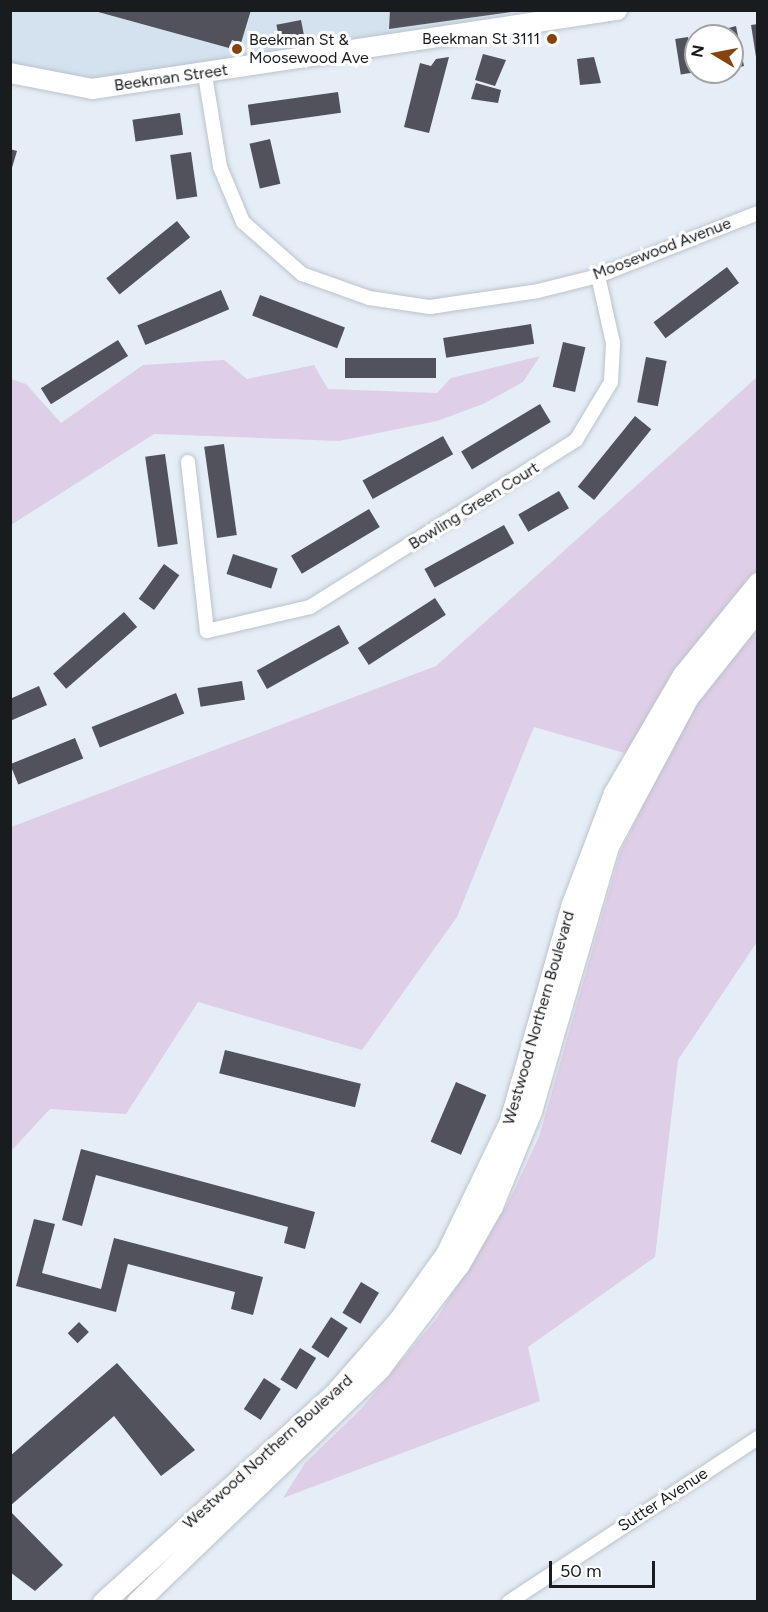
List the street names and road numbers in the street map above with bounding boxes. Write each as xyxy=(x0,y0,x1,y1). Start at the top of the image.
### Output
street label: Beekman Street xyxy=(113,61,229,95)
street label: Moosewood Avenue xyxy=(590,214,734,284)
street label: Bowling Green Court xyxy=(405,458,543,554)
street label: Westwood Northern Boulevard xyxy=(499,909,579,1127)
street label: Westwood Northern Boulevard xyxy=(179,1371,357,1533)
street label: Sutter Avenue xyxy=(615,1464,711,1536)

